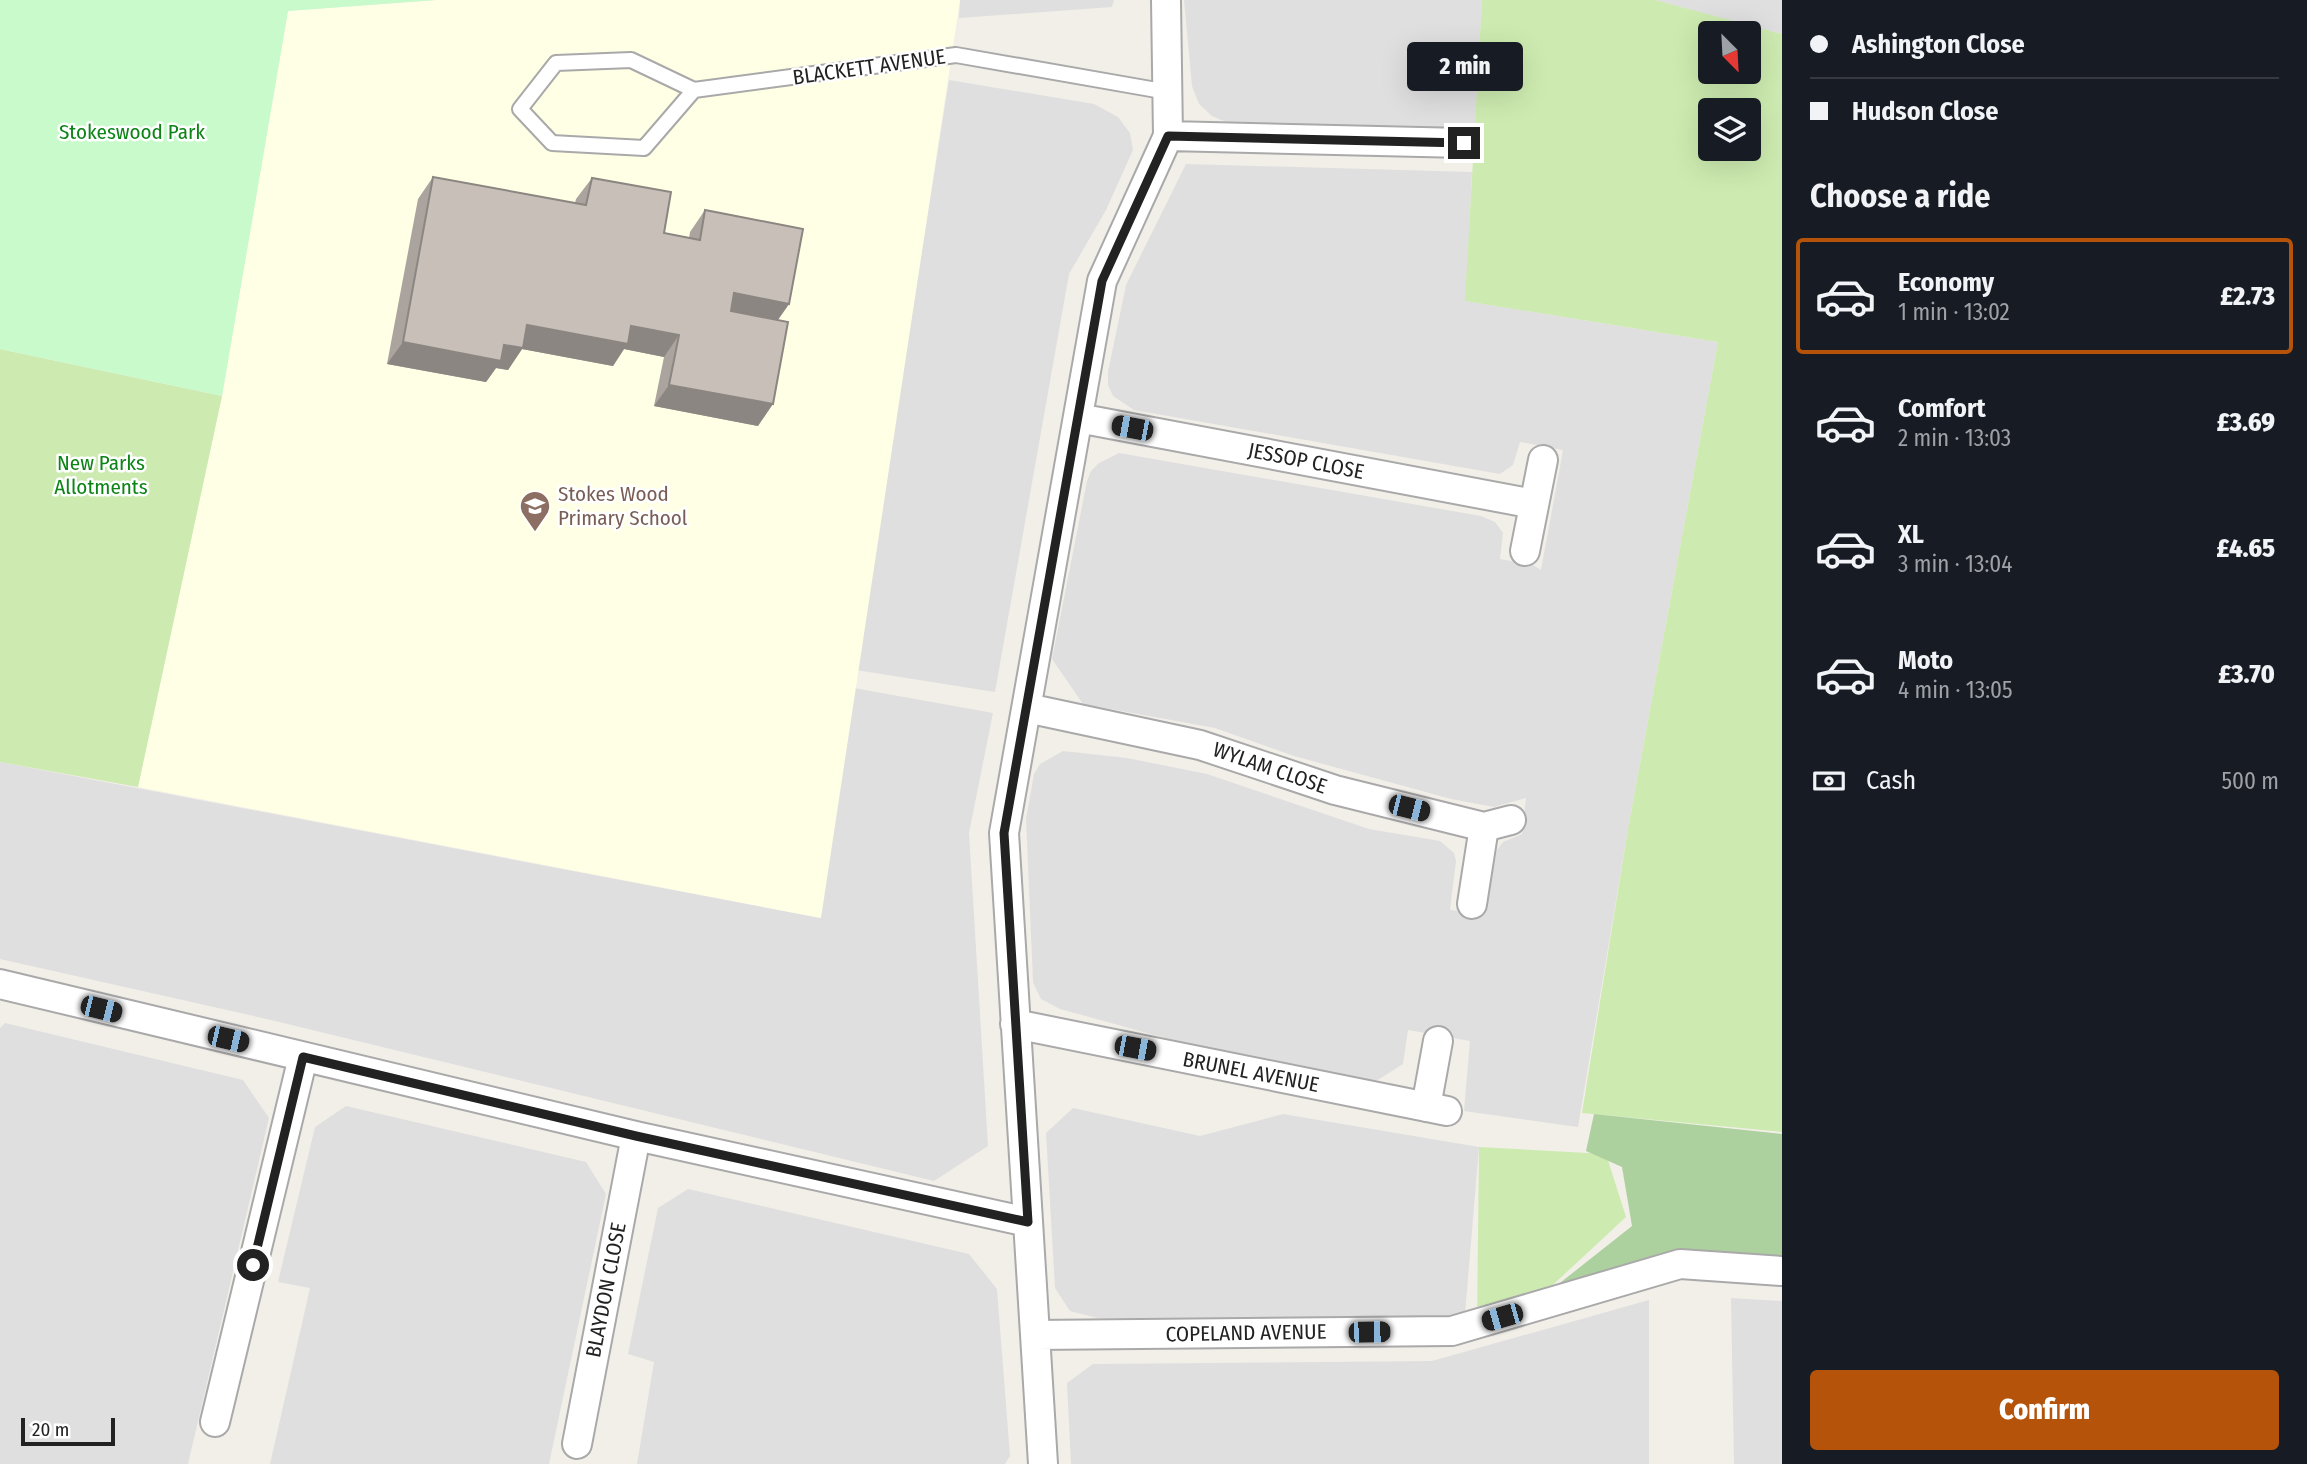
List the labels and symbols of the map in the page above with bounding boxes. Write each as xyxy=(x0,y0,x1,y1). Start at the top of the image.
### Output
north arrow xyxy=(1698,21,1760,84)
callout: 2 min xyxy=(1406,41,1522,90)
street label: BLACKETT AVENUE xyxy=(791,43,947,91)
park label: Stokeswood Park xyxy=(59,119,205,145)
route end xyxy=(1448,127,1480,159)
car xyxy=(1110,414,1155,442)
street label: JESSOP CLOSE xyxy=(1246,437,1366,485)
park label: New Parks Allotments xyxy=(54,450,148,500)
place label: Stokes Wood Primary School xyxy=(558,481,688,531)
school or university icon: Stokes Wood Primary School xyxy=(518,489,552,533)
street label: WYLAM CLOSE xyxy=(1210,736,1331,800)
car xyxy=(1387,793,1432,823)
car xyxy=(79,994,124,1024)
car xyxy=(206,1024,251,1054)
car xyxy=(1113,1034,1158,1062)
street label: BRUNEL AVENUE xyxy=(1181,1046,1321,1098)
street label: BLAYDON CLOSE xyxy=(580,1220,632,1360)
route start xyxy=(237,1249,269,1281)
car xyxy=(1479,1301,1526,1333)
street label: COPELAND AVENUE xyxy=(1165,1319,1327,1347)
car xyxy=(1348,1321,1391,1343)
scale bar xyxy=(21,1415,116,1447)

